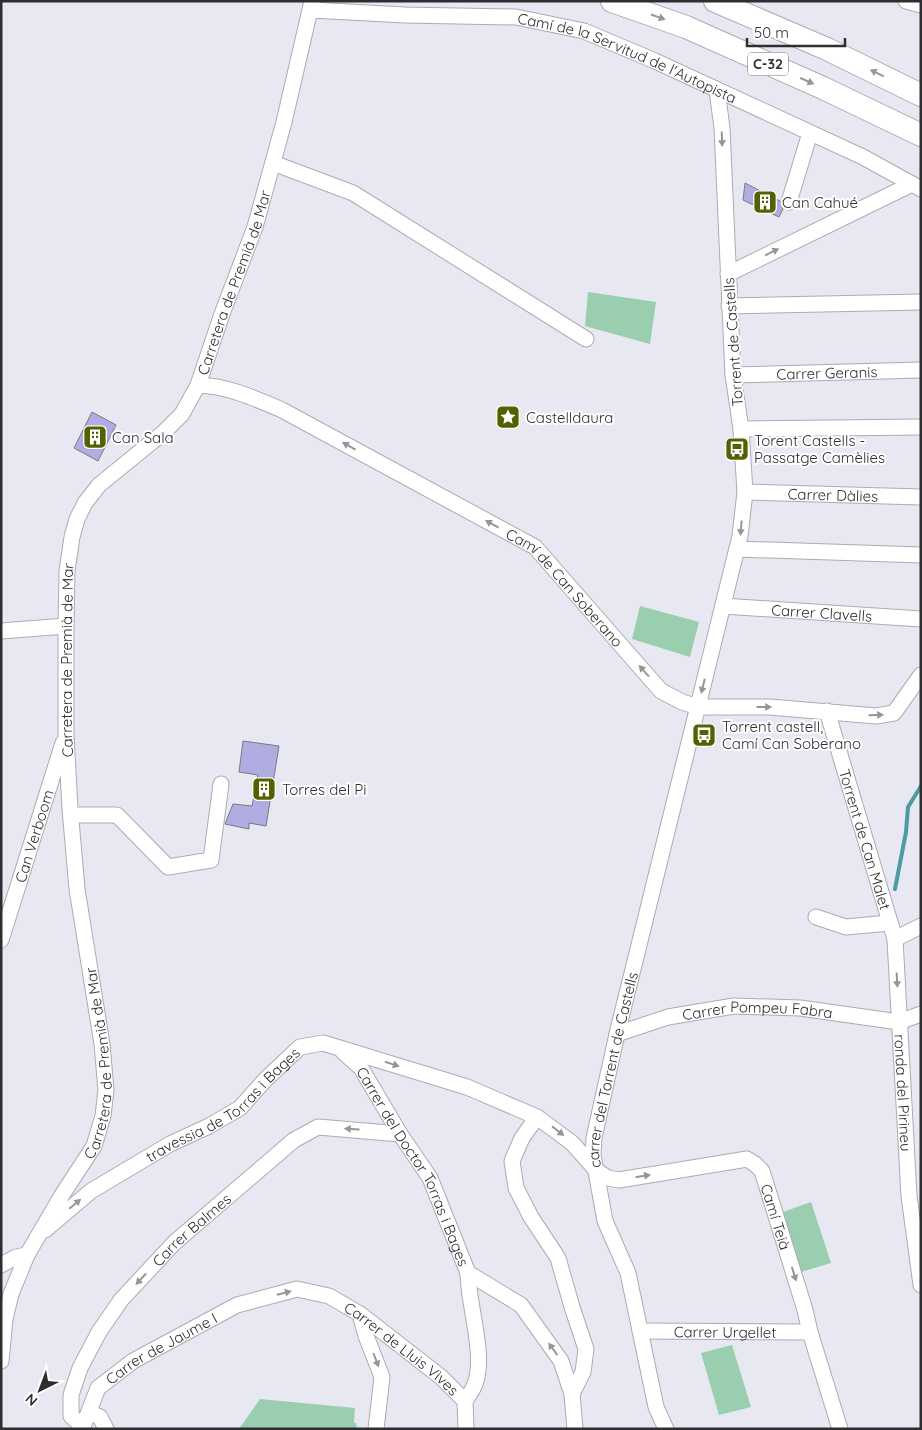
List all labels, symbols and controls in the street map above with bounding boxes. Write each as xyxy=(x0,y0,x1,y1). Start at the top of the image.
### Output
street label: Camí de la Servitud de l'Autopista xyxy=(516,8,740,107)
one-way arrow xyxy=(650,14,665,21)
scale bar xyxy=(747,15,844,47)
text: 50 m xyxy=(754,23,789,42)
road number: C-32 xyxy=(748,52,788,76)
one-way arrow xyxy=(870,69,884,77)
one-way arrow xyxy=(800,77,814,85)
one-way arrow xyxy=(719,131,727,147)
street label: Carretera de Premià de Mar xyxy=(193,188,274,377)
building icon: Can Cahué xyxy=(752,189,778,215)
place label: Can Cahué xyxy=(782,193,858,212)
one-way arrow xyxy=(764,248,779,257)
street label: Torrent de Castells xyxy=(719,277,747,407)
street label: Carrer Geranis xyxy=(776,362,878,383)
place icon: Castelldaura xyxy=(495,404,521,430)
place label: Castelldaura xyxy=(526,408,613,427)
building icon: Can Sala xyxy=(82,424,108,450)
place label: Can Sala xyxy=(112,428,174,447)
place label: Torent Castells - Passatge Camèlies xyxy=(754,431,885,467)
bus stop icon: Torent Castells - Passatge Camèlies xyxy=(724,436,750,462)
one-way arrow xyxy=(343,442,356,451)
street label: Carrer Dàlies xyxy=(787,484,879,505)
one-way arrow xyxy=(485,520,499,528)
one-way arrow xyxy=(737,520,745,536)
street label: Camí de Can Soberano xyxy=(503,524,627,651)
street label: Carretera de Premià de Mar xyxy=(56,561,78,758)
street label: Carrer Clavells xyxy=(771,600,873,625)
one-way arrow xyxy=(638,666,650,678)
one-way arrow xyxy=(699,678,707,693)
one-way arrow xyxy=(756,704,772,712)
one-way arrow xyxy=(868,711,884,719)
place label: Torrent castell, Camí Can Soberano xyxy=(722,717,861,753)
bus stop icon: Torrent castell, Camí Can Soberano xyxy=(691,722,717,748)
street label: Torrent de Can Malet xyxy=(835,767,895,912)
building icon: Torres del Pi xyxy=(251,776,277,802)
place label: Torres del Pi xyxy=(282,780,366,799)
street label: Can Verboom xyxy=(10,787,57,885)
street label: Carretera de Premià de Mar xyxy=(79,966,115,1162)
street label: carrer del Torrent de Castells xyxy=(583,970,642,1170)
one-way arrow xyxy=(894,973,902,989)
street label: Carrer Pompeu Fabra xyxy=(681,996,834,1024)
street label: ronda del Pirineu xyxy=(891,1034,916,1152)
street label: travessia de Torras i Bages xyxy=(142,1043,303,1166)
one-way arrow xyxy=(384,1061,399,1069)
street label: Carrer del Doctor Torras i Bages xyxy=(353,1063,474,1269)
one-way arrow xyxy=(343,1125,359,1133)
one-way arrow xyxy=(551,1126,564,1137)
one-way arrow xyxy=(635,1172,651,1180)
street label: Camí Teià xyxy=(757,1181,795,1252)
street label: Carrer Balmes xyxy=(148,1189,235,1270)
one-way arrow xyxy=(68,1199,81,1210)
one-way arrow xyxy=(790,1267,798,1282)
one-way arrow xyxy=(135,1272,147,1284)
one-way arrow xyxy=(277,1289,292,1297)
street label: Carrer de Lluis Vives xyxy=(341,1297,463,1399)
street label: Carrer de Jaume I xyxy=(102,1308,220,1388)
street label: Carrer Urgellet xyxy=(674,1322,776,1341)
one-way arrow xyxy=(547,1343,558,1356)
one-way arrow xyxy=(372,1353,380,1368)
north arrow xyxy=(15,1365,65,1415)
text: N xyxy=(21,1390,41,1410)

